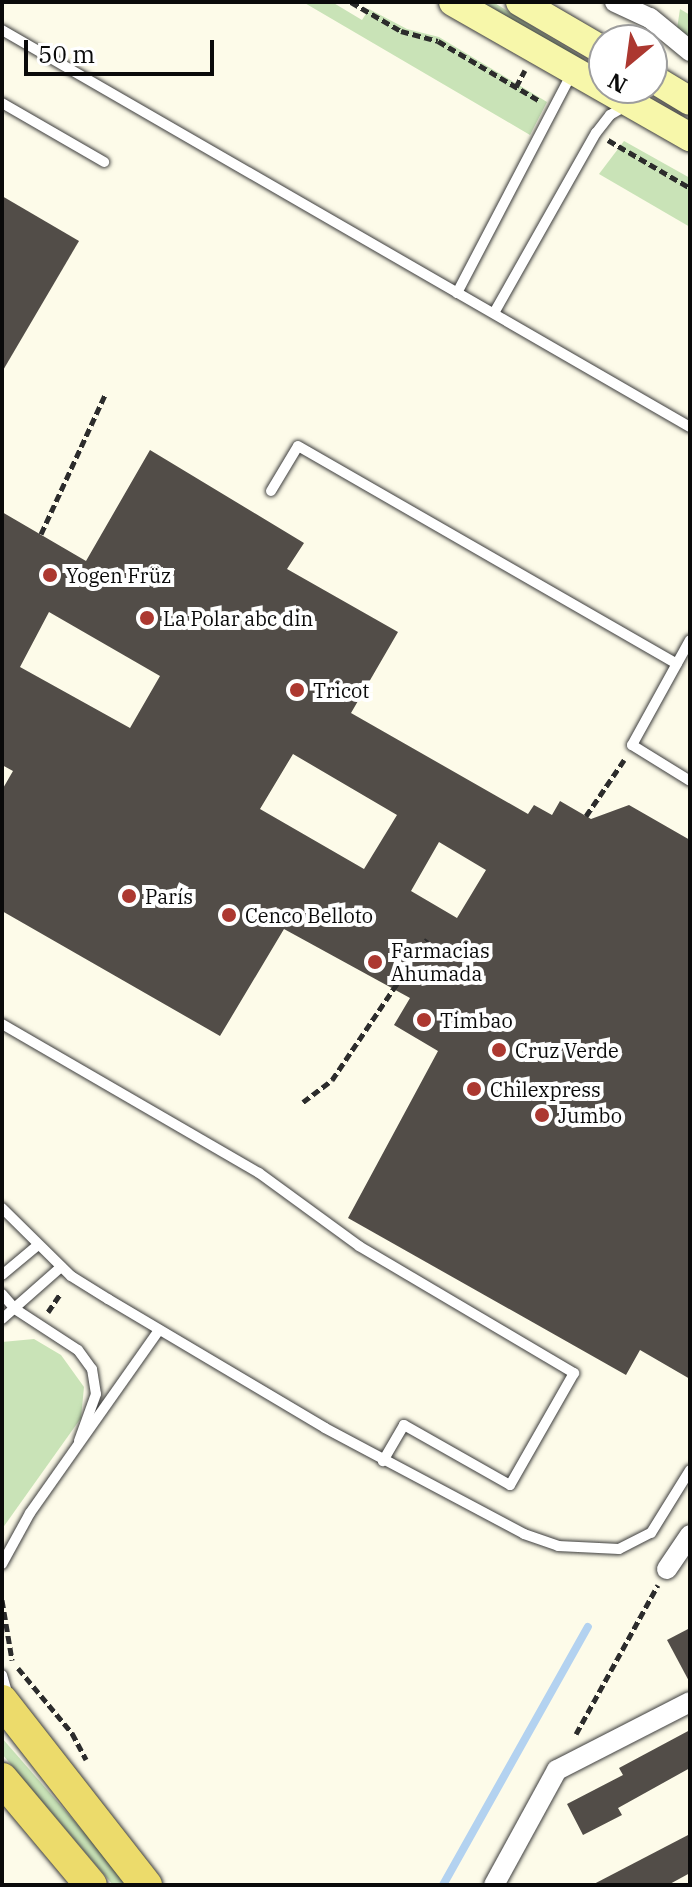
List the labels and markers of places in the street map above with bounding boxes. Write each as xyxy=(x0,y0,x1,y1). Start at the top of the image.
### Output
place label: Yogen Früz xyxy=(66,563,171,587)
marker: Yogen Früz xyxy=(41,566,59,584)
place label: La Polar abc din xyxy=(163,606,313,630)
marker: La Polar abc din xyxy=(138,609,156,627)
place label: Tricot xyxy=(313,678,369,702)
marker: Tricot xyxy=(288,681,306,699)
place label: París xyxy=(145,884,193,908)
marker: París xyxy=(120,887,138,905)
place label: Cenco Belloto xyxy=(245,903,373,927)
marker: Cenco Belloto xyxy=(220,906,238,924)
place label: Farmacias Ahumada xyxy=(391,938,490,985)
marker: Farmacias Ahumada xyxy=(366,953,384,971)
place label: Timbao xyxy=(440,1008,513,1032)
marker: Timbao xyxy=(415,1011,433,1029)
place label: Cruz Verde xyxy=(515,1038,619,1062)
marker: Cruz Verde xyxy=(490,1041,508,1059)
place label: Chilexpress xyxy=(490,1077,601,1101)
marker: Chilexpress xyxy=(465,1080,483,1098)
place label: Jumbo xyxy=(558,1103,622,1127)
marker: Jumbo xyxy=(533,1106,551,1124)

